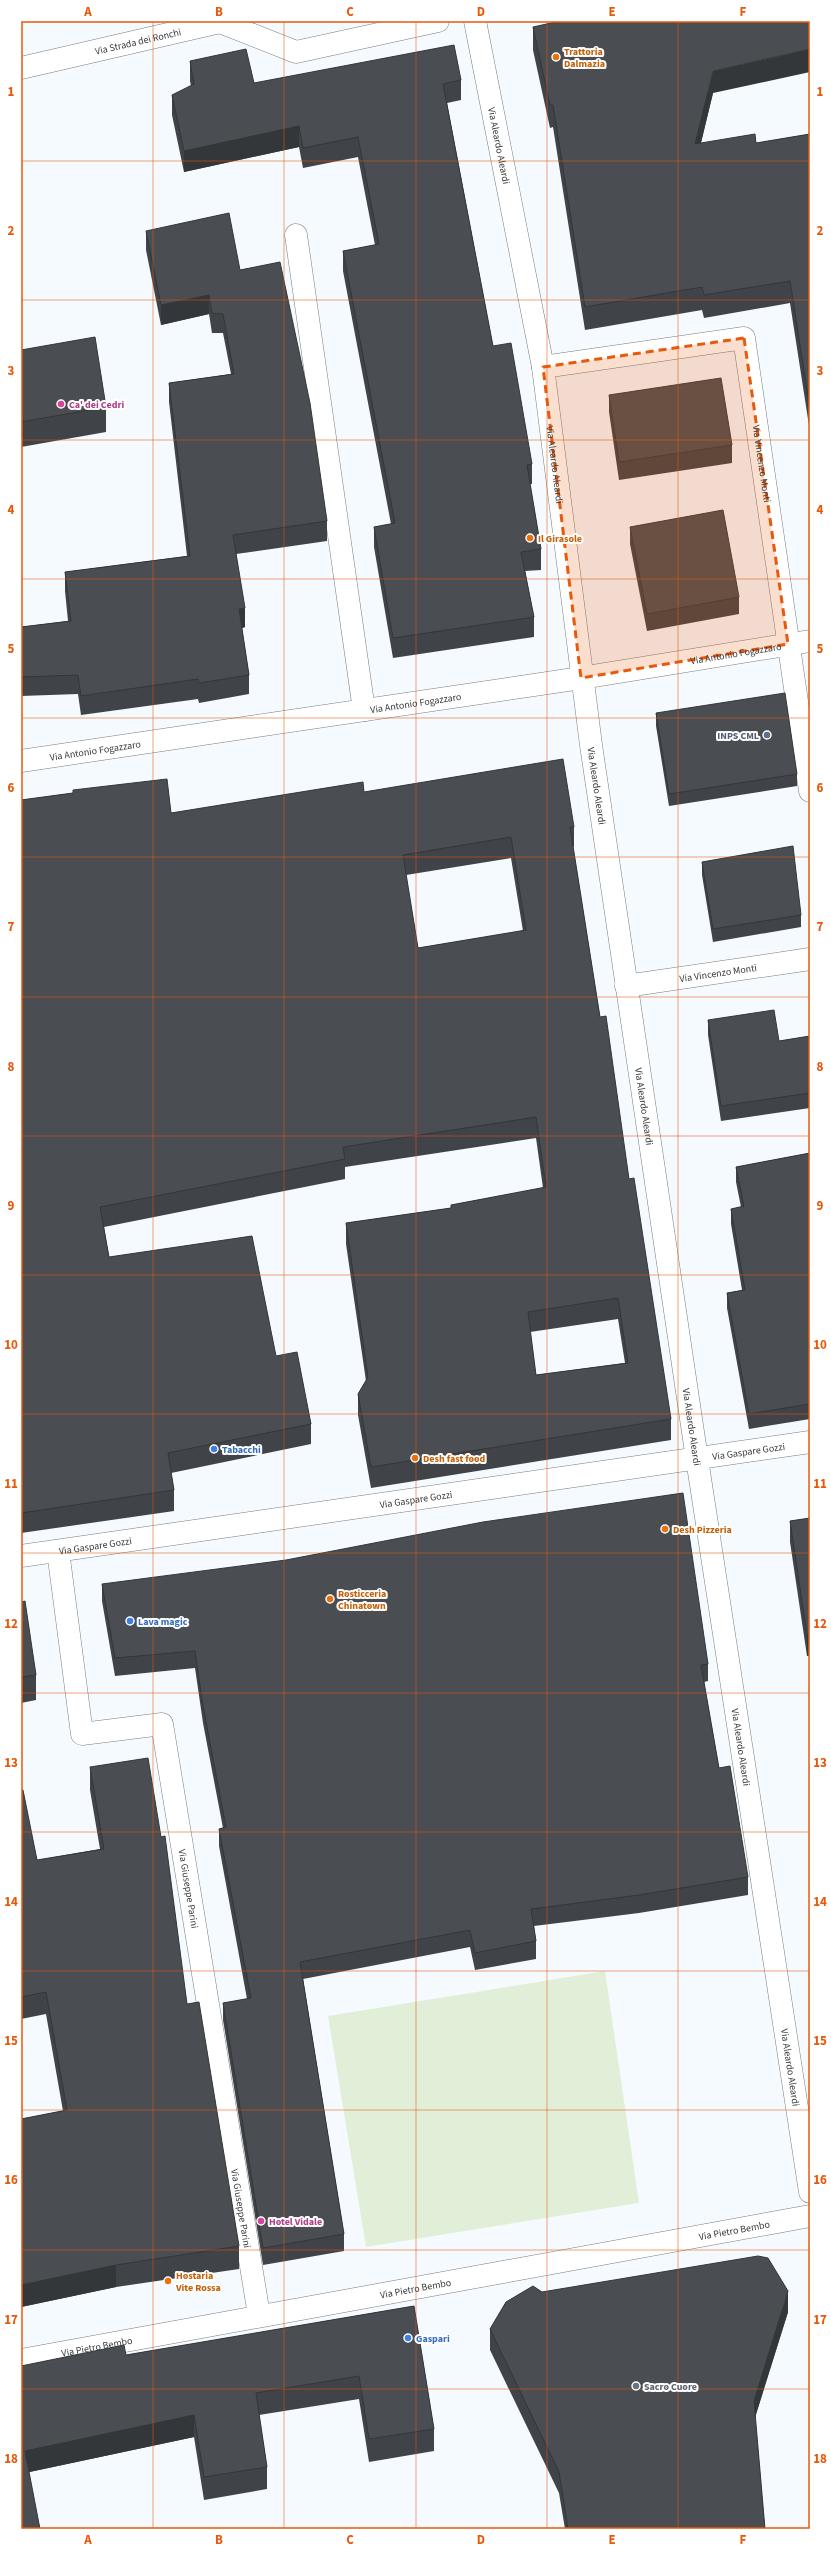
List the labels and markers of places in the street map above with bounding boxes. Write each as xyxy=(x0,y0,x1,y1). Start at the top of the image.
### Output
place label: Trattoria Dalmazia xyxy=(564,45,605,71)
marker: Trattoria Dalmazia xyxy=(551,52,561,62)
place label: Ca' dei Cedri xyxy=(69,398,124,412)
marker: Ca' dei Cedri xyxy=(56,399,66,409)
place label: Il Girasole xyxy=(538,532,582,546)
marker: Il Girasole xyxy=(525,533,535,543)
place label: INPS CML xyxy=(717,729,759,743)
marker: INPS CML xyxy=(762,730,772,740)
place label: Tabacchi xyxy=(222,1443,261,1457)
marker: Tabacchi xyxy=(209,1444,219,1454)
place label: Desh fast food xyxy=(423,1452,486,1466)
marker: Desh fast food xyxy=(410,1453,420,1463)
place label: Desh Pizzeria xyxy=(673,1523,732,1537)
marker: Desh Pizzeria xyxy=(660,1524,670,1534)
place label: Rosticceria Chinatown xyxy=(338,1587,386,1613)
marker: Rosticceria Chinatown xyxy=(325,1594,335,1604)
place label: Lava magic xyxy=(138,1615,188,1629)
marker: Lava magic xyxy=(125,1616,135,1626)
place label: Hotel Vidale xyxy=(269,2215,322,2229)
marker: Hotel Vidale xyxy=(256,2216,266,2226)
place label: Hostaria Vite Rossa xyxy=(175,2269,221,2295)
marker: Hostaria Vite Rossa xyxy=(163,2276,173,2286)
place label: Gaspari xyxy=(416,2332,450,2346)
marker: Gaspari xyxy=(403,2333,413,2343)
place label: Sacro Cuore xyxy=(644,2380,697,2394)
marker: Sacro Cuore xyxy=(631,2381,641,2391)

